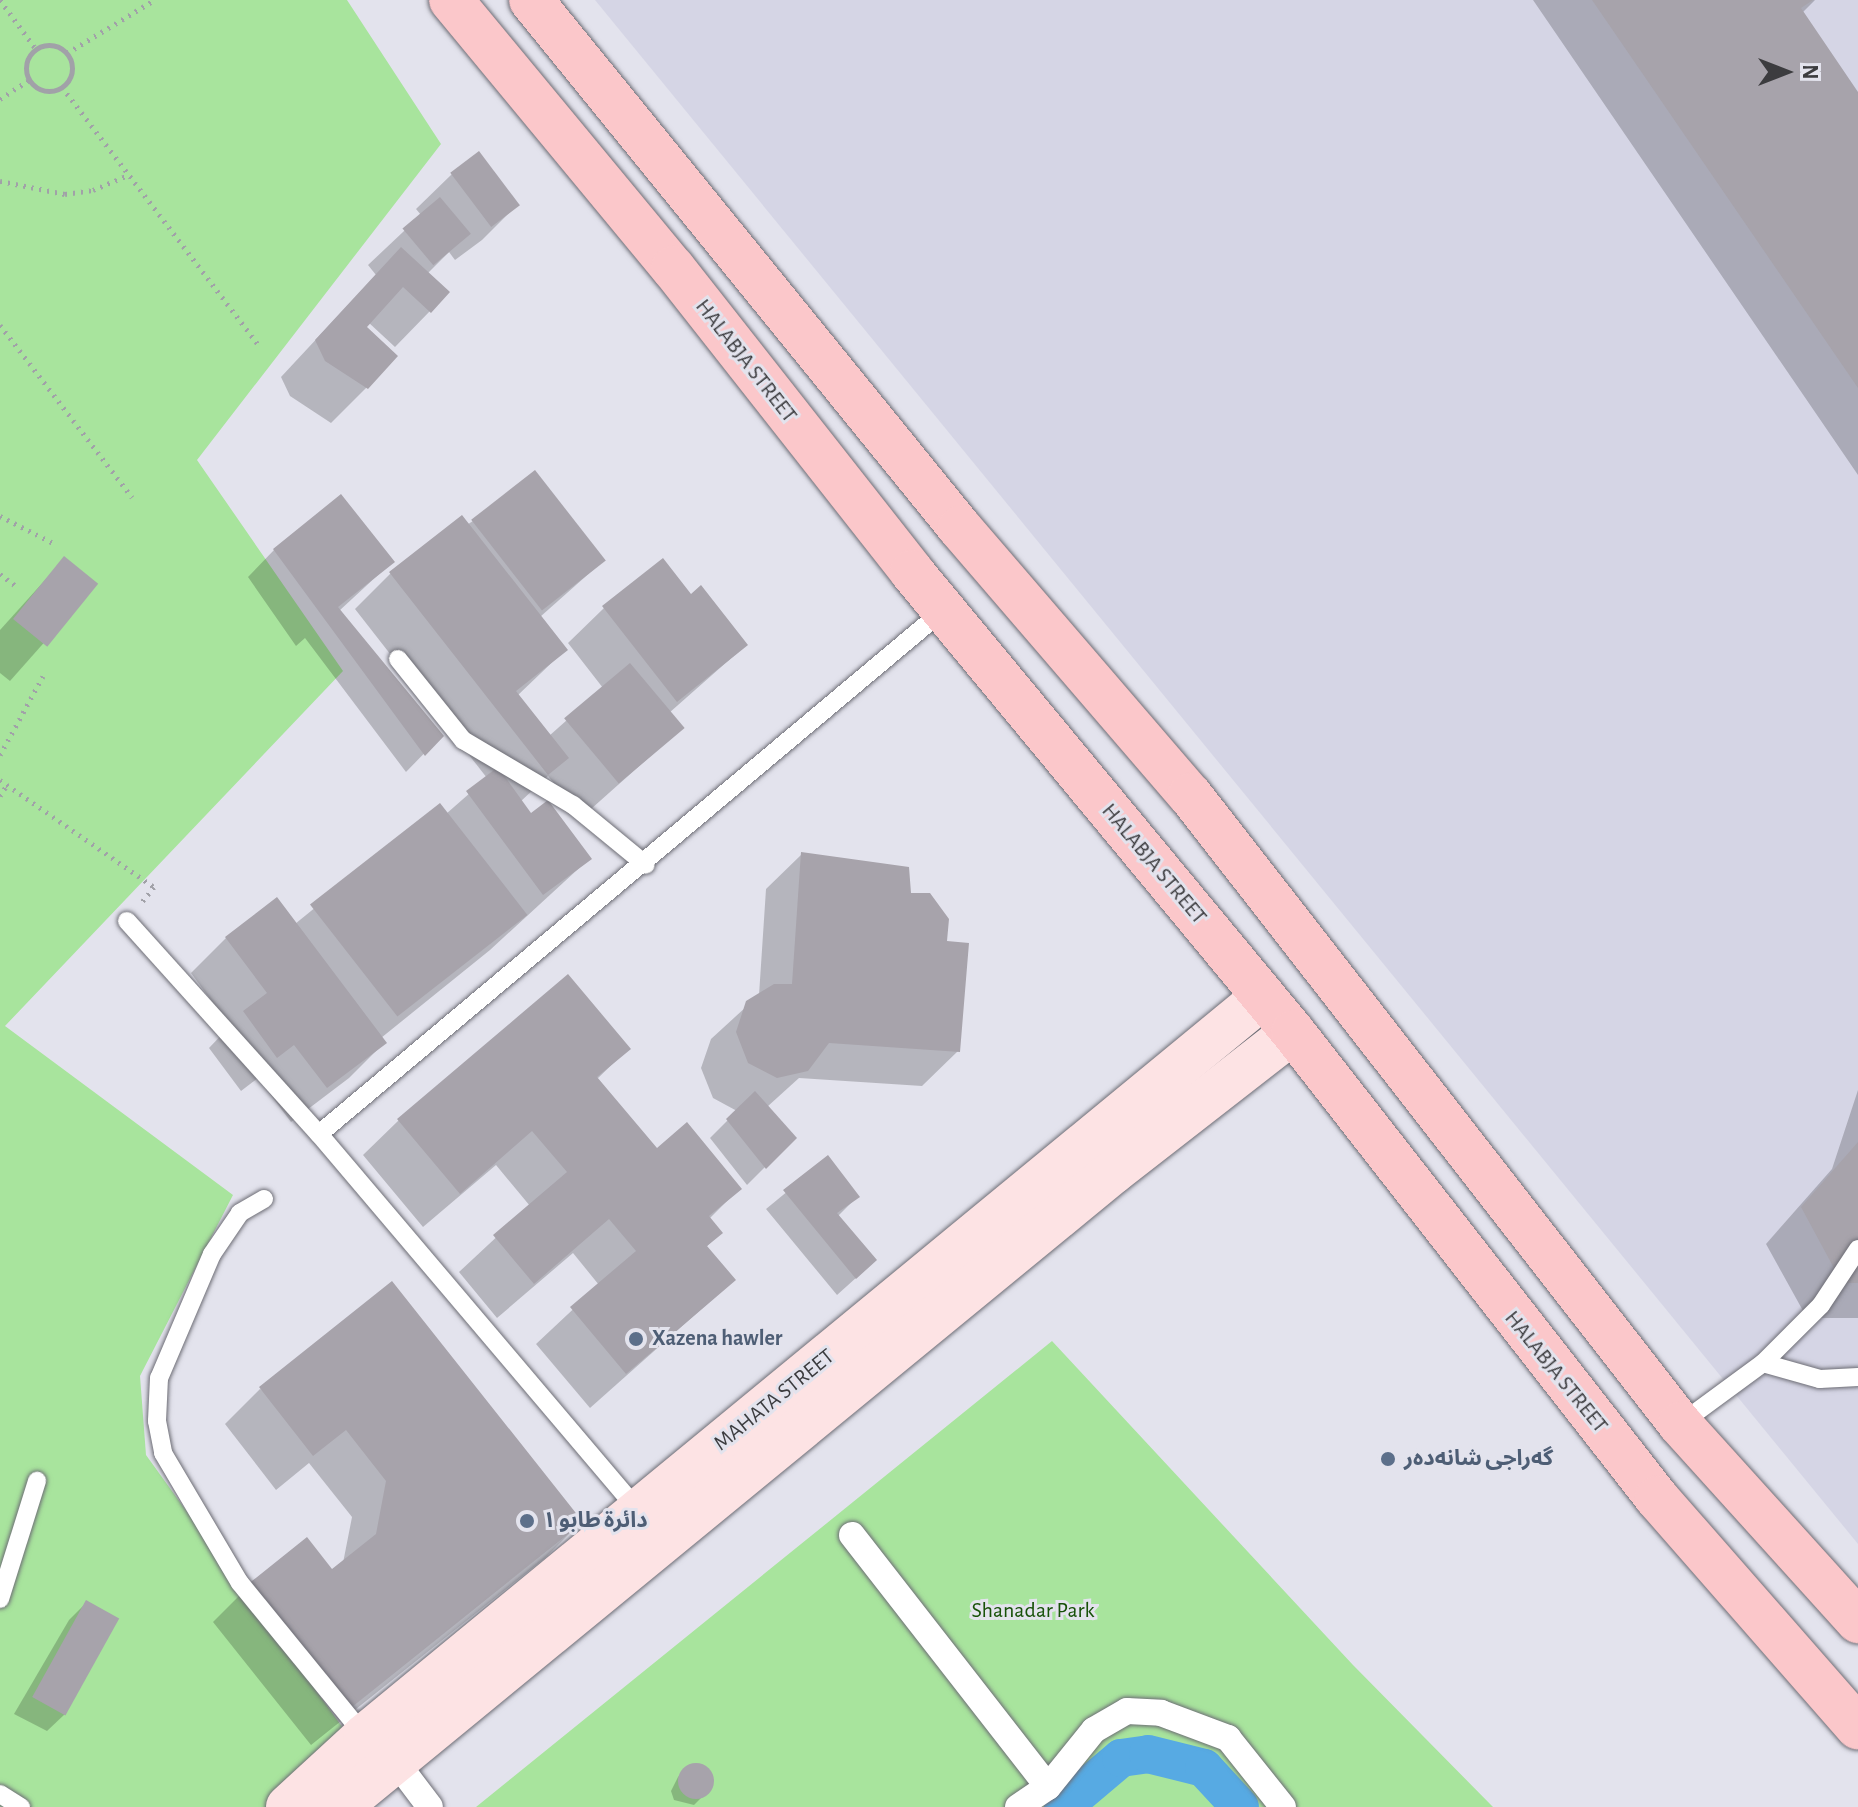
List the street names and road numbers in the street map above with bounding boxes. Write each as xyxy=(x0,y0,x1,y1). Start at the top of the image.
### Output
street label: HALABJA STREET xyxy=(690,294,802,428)
street label: HALABJA STREET xyxy=(1096,798,1212,930)
street label: HALABJA STREET xyxy=(1499,1306,1613,1438)
street label: MAHATA STREET xyxy=(708,1343,840,1457)

